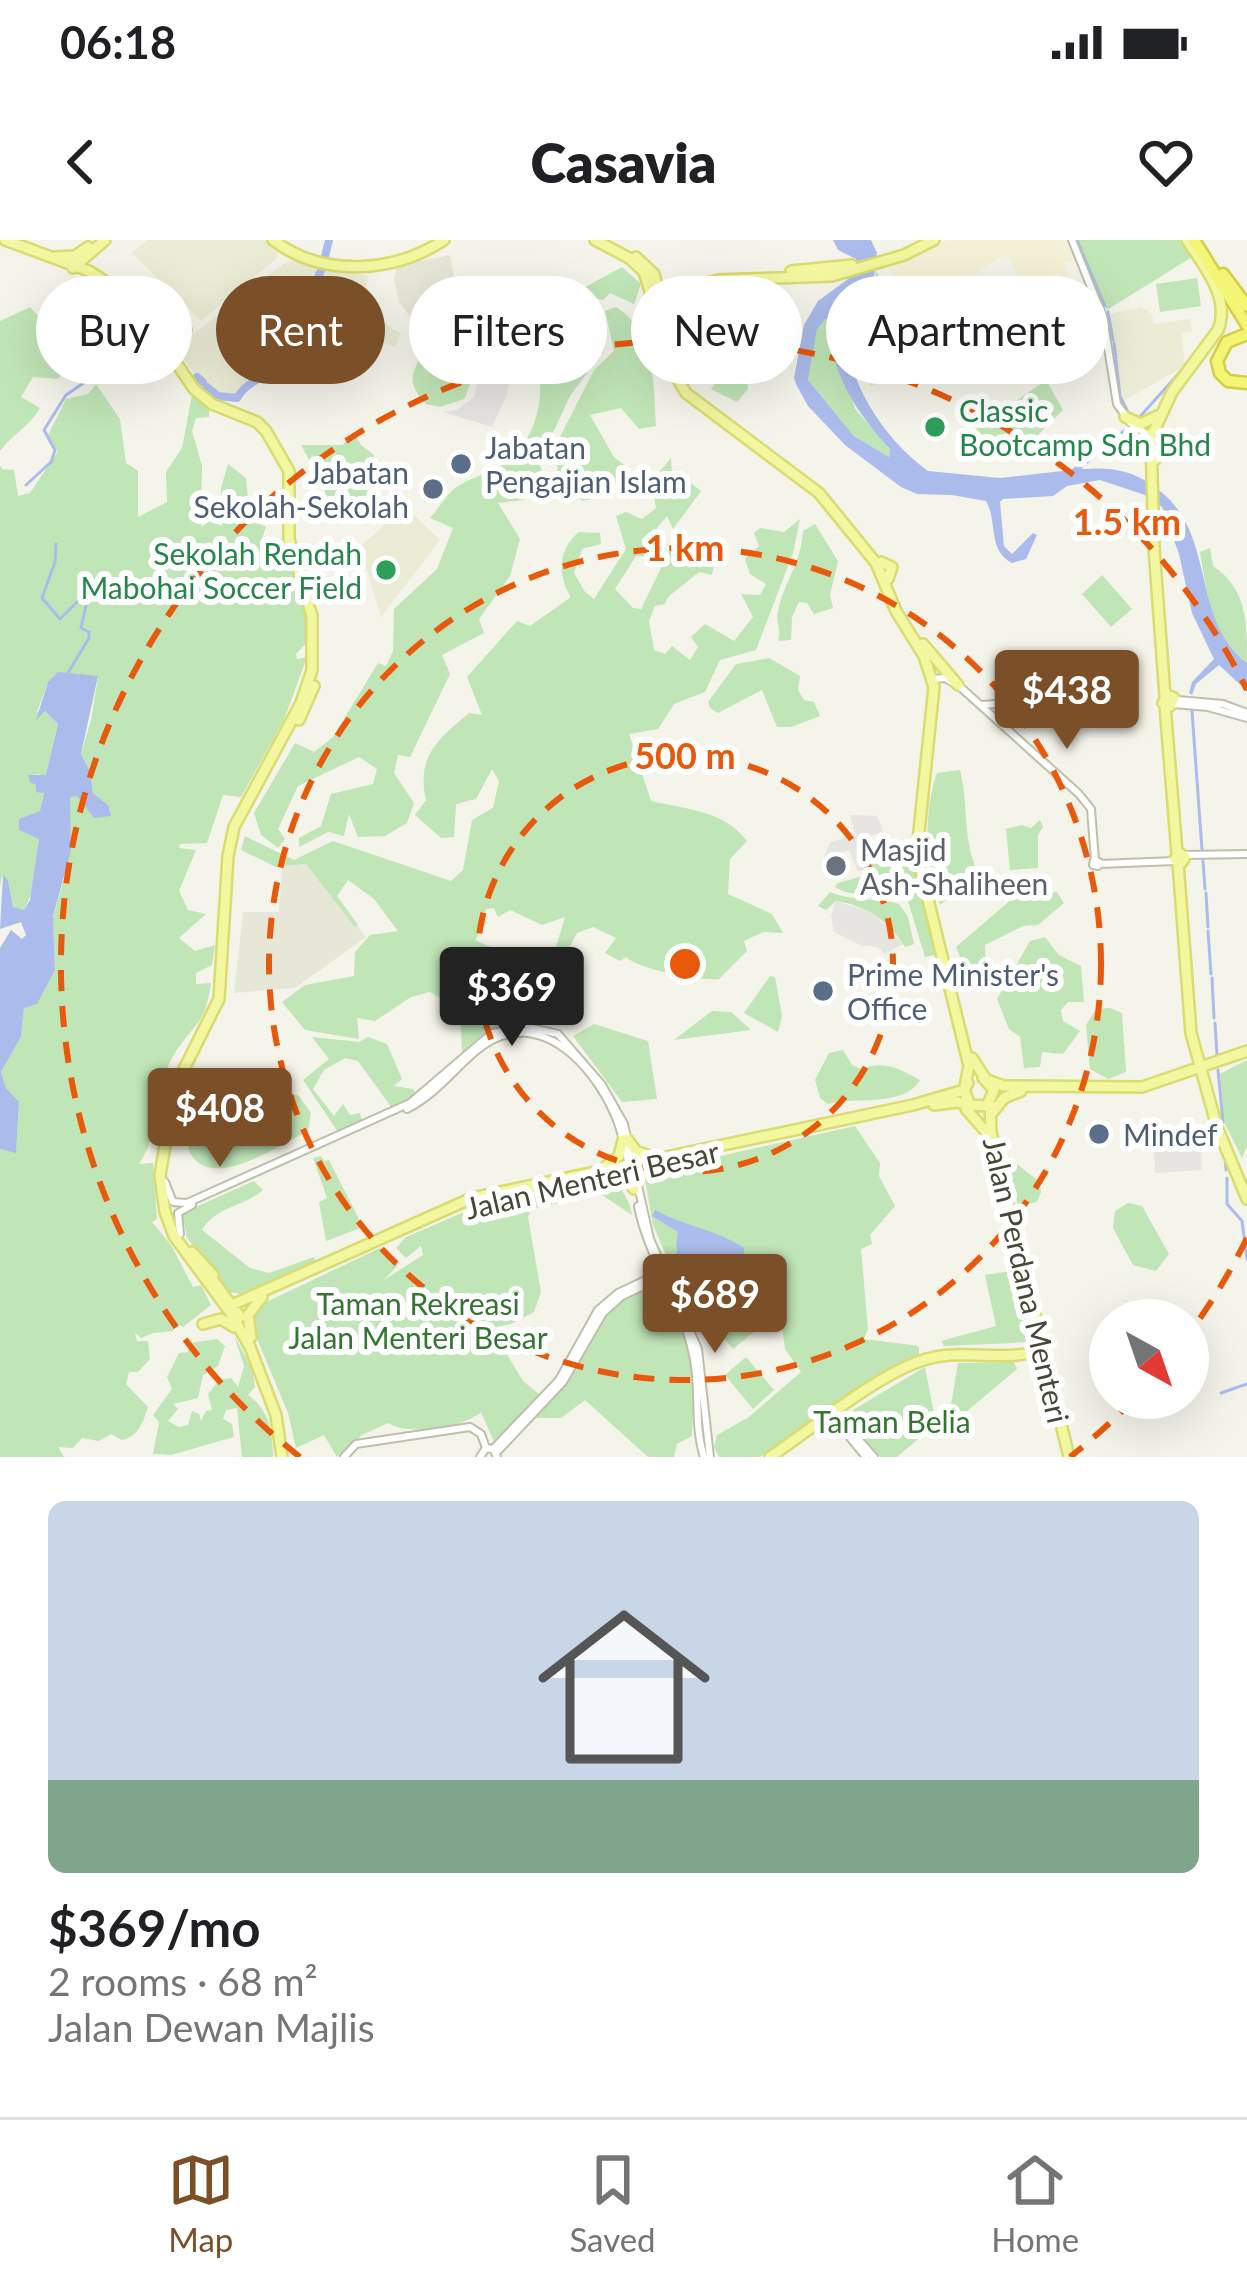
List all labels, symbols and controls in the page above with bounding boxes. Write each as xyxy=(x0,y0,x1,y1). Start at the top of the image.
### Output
text: 06:18 xyxy=(60,15,176,69)
icon: back xyxy=(48,129,114,195)
icon: heart xyxy=(1133,129,1199,195)
text: Casavia xyxy=(530,130,717,195)
chip: Buy xyxy=(36,276,192,384)
chip: Rent xyxy=(216,276,385,384)
chip: Filters xyxy=(409,276,607,384)
chip: New xyxy=(631,276,802,384)
chip: Apartment xyxy=(826,276,1108,384)
place label: Classic Bootcamp Sdn Bhd xyxy=(959,392,1211,462)
marker: Classic Bootcamp Sdn Bhd xyxy=(922,414,948,440)
place label: Jabatan Pengajian Islam xyxy=(485,429,687,499)
marker: Jabatan Pengajian Islam xyxy=(448,451,474,477)
place label: Jabatan Sekolah-Sekolah xyxy=(194,454,409,524)
marker: Jabatan Sekolah-Sekolah xyxy=(420,476,446,502)
text: 1.5 km xyxy=(1073,499,1181,543)
text: 1 km xyxy=(645,525,725,569)
place label: Sekolah Rendah Mabohai Soccer Field xyxy=(80,535,362,605)
marker: Sekolah Rendah Mabohai Soccer Field xyxy=(373,557,399,583)
pin: $438 xyxy=(996,650,1138,752)
text: $438 xyxy=(1022,666,1112,712)
text: 500 m xyxy=(634,733,736,777)
place label: Masjid Ash-Shaliheen xyxy=(860,831,1048,901)
marker: Masjid Ash-Shaliheen xyxy=(823,853,849,879)
centre of rings xyxy=(664,943,706,985)
pin: $369 xyxy=(441,947,583,1049)
place label: Prime Minister's Office xyxy=(847,956,1059,1026)
text: $369 xyxy=(467,963,557,1009)
marker: Prime Minister's Office xyxy=(810,978,836,1004)
pin: $408 xyxy=(149,1068,291,1170)
text: $408 xyxy=(175,1084,265,1130)
place label: Mindef xyxy=(1123,1116,1218,1152)
marker: Mindef xyxy=(1086,1121,1112,1147)
street label: Jalan Menteri Besar xyxy=(462,1132,722,1226)
street label: Jalan Perdana Menteri xyxy=(977,1134,1077,1426)
pin: $689 xyxy=(644,1254,786,1356)
text: $689 xyxy=(670,1270,760,1316)
park label: Taman Rekreasi Jalan Menteri Besar xyxy=(288,1285,548,1355)
north arrow xyxy=(1089,1299,1209,1419)
map controls xyxy=(1089,1299,1209,1419)
park label: Taman Belia xyxy=(813,1403,971,1439)
icon: home xyxy=(516,1579,732,1795)
text: $369/mo xyxy=(48,1897,261,1958)
text: 2 rooms · 68 m² xyxy=(48,1958,318,2004)
text: Jalan Dewan Majlis xyxy=(48,2004,375,2050)
tab: Map xyxy=(168,2147,234,2259)
tab: Saved xyxy=(569,2147,656,2259)
tab: Home xyxy=(991,2147,1079,2259)

